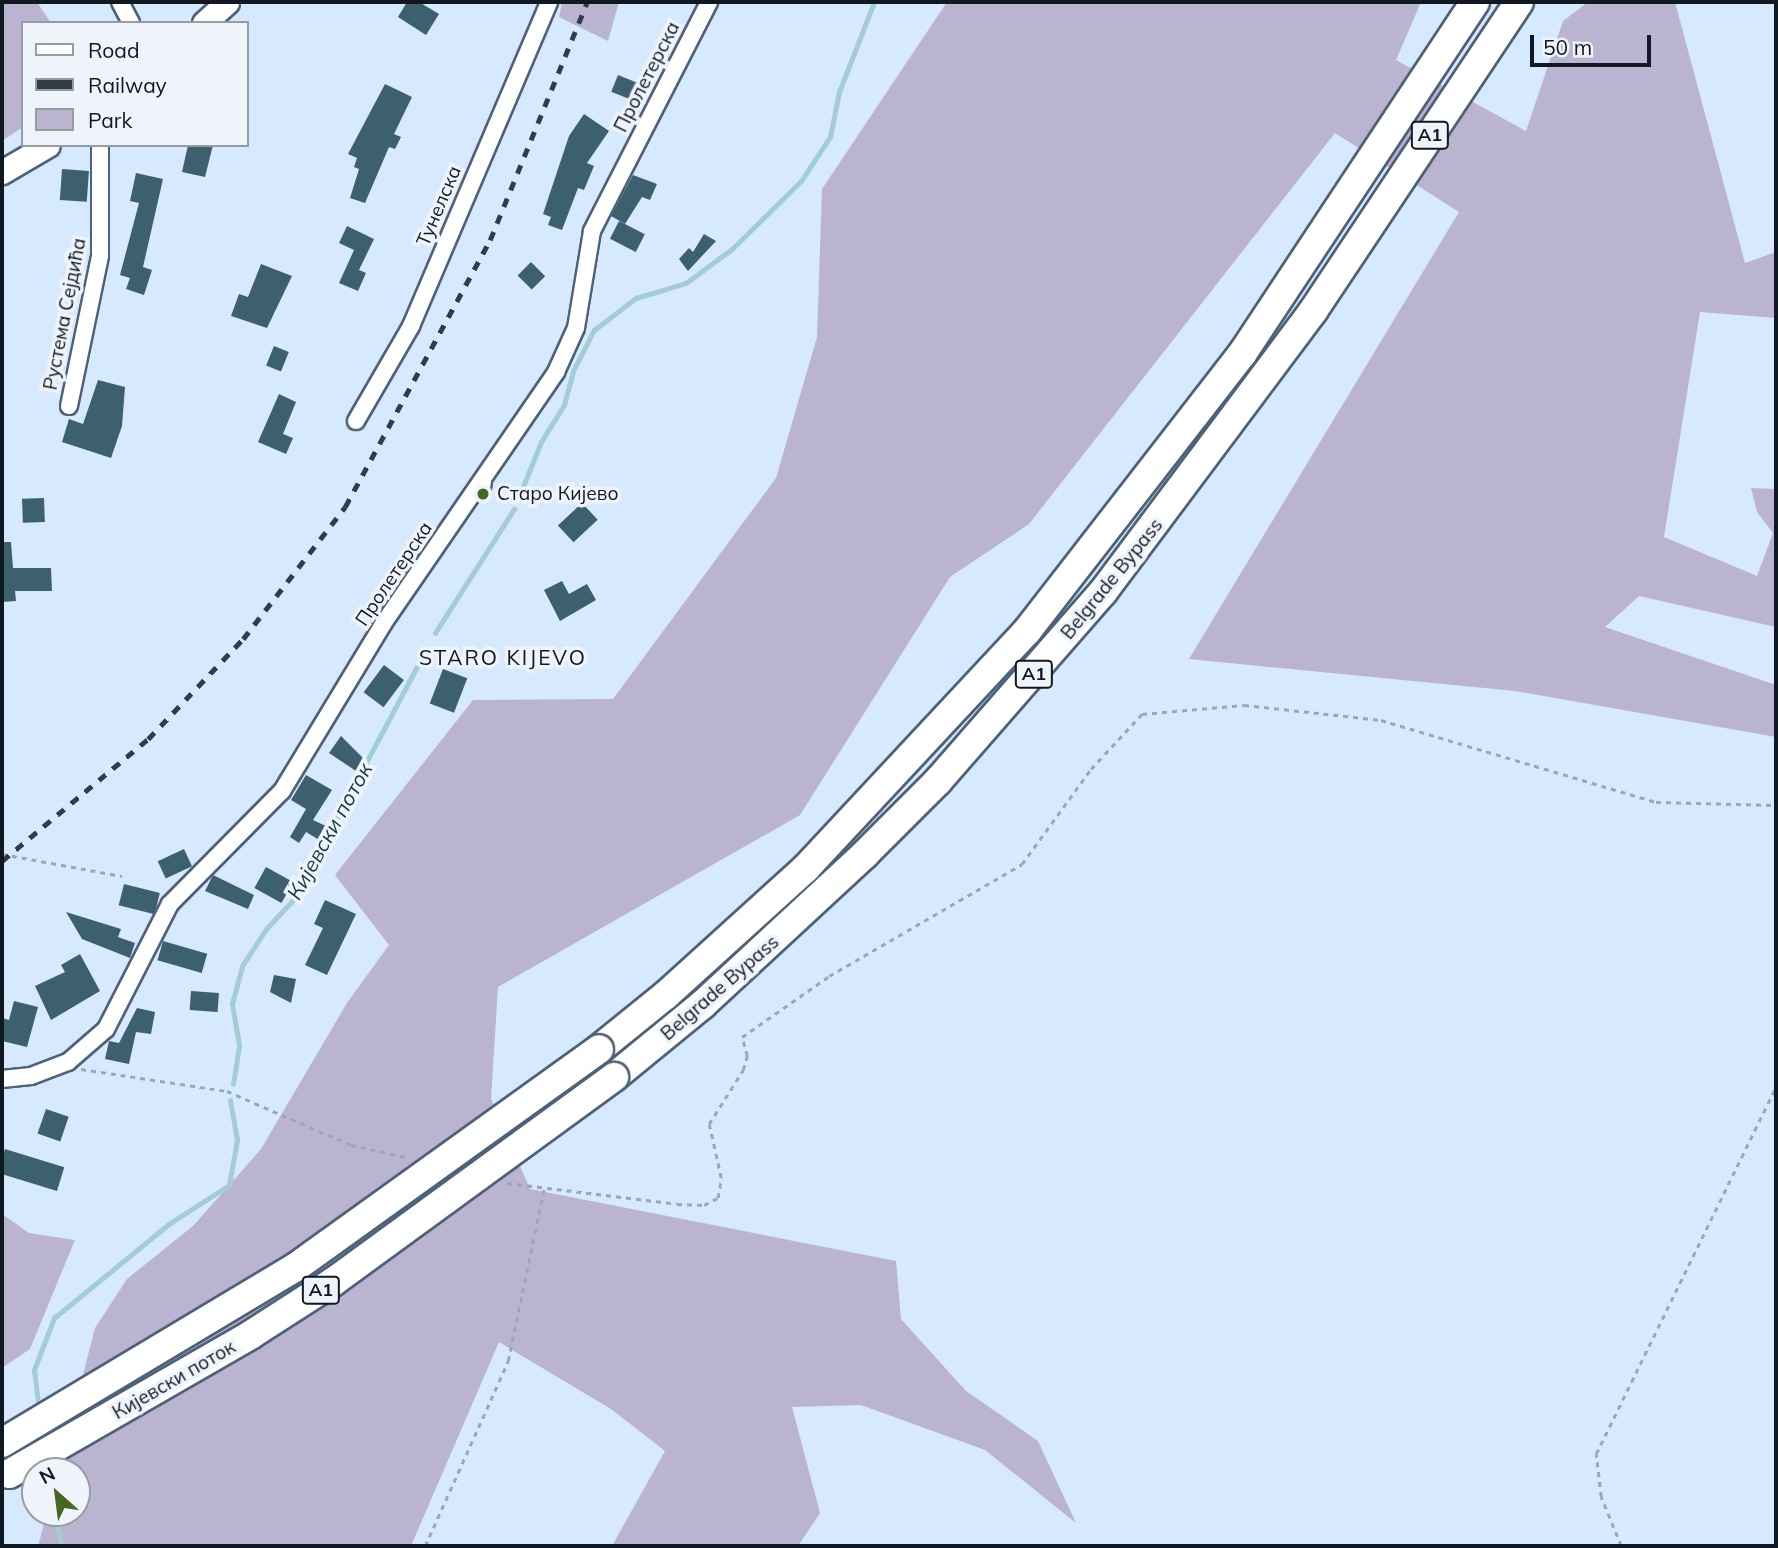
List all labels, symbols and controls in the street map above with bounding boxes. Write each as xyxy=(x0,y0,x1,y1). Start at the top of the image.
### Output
street label: Пролетерска xyxy=(609,18,685,136)
legend xyxy=(21,21,248,147)
scale bar xyxy=(1533,21,1654,65)
text: 50 m xyxy=(1543,34,1592,60)
text: Road xyxy=(88,37,139,63)
text: Railway xyxy=(88,72,167,98)
text: Park xyxy=(88,107,132,133)
road number: A1 xyxy=(1411,120,1449,150)
street label: Тунелска xyxy=(412,163,466,249)
street label: Рустема Сејдића xyxy=(39,236,91,392)
place label: Старо Кијево xyxy=(497,483,618,505)
marker: Старо Кијево xyxy=(475,486,491,502)
street label: Belgrade Bypass xyxy=(1056,514,1168,644)
street label: Пролетерска xyxy=(351,518,437,630)
district label: STARO KIJEVO xyxy=(421,644,585,670)
road number: A1 xyxy=(1015,660,1053,688)
water label: Кијевски поток xyxy=(281,758,377,904)
street label: Belgrade Bypass xyxy=(656,931,784,1045)
road number: A1 xyxy=(302,1275,340,1304)
street label: Кијевски поток xyxy=(109,1336,239,1424)
north arrow xyxy=(21,1457,91,1527)
text: N xyxy=(35,1461,59,1489)

